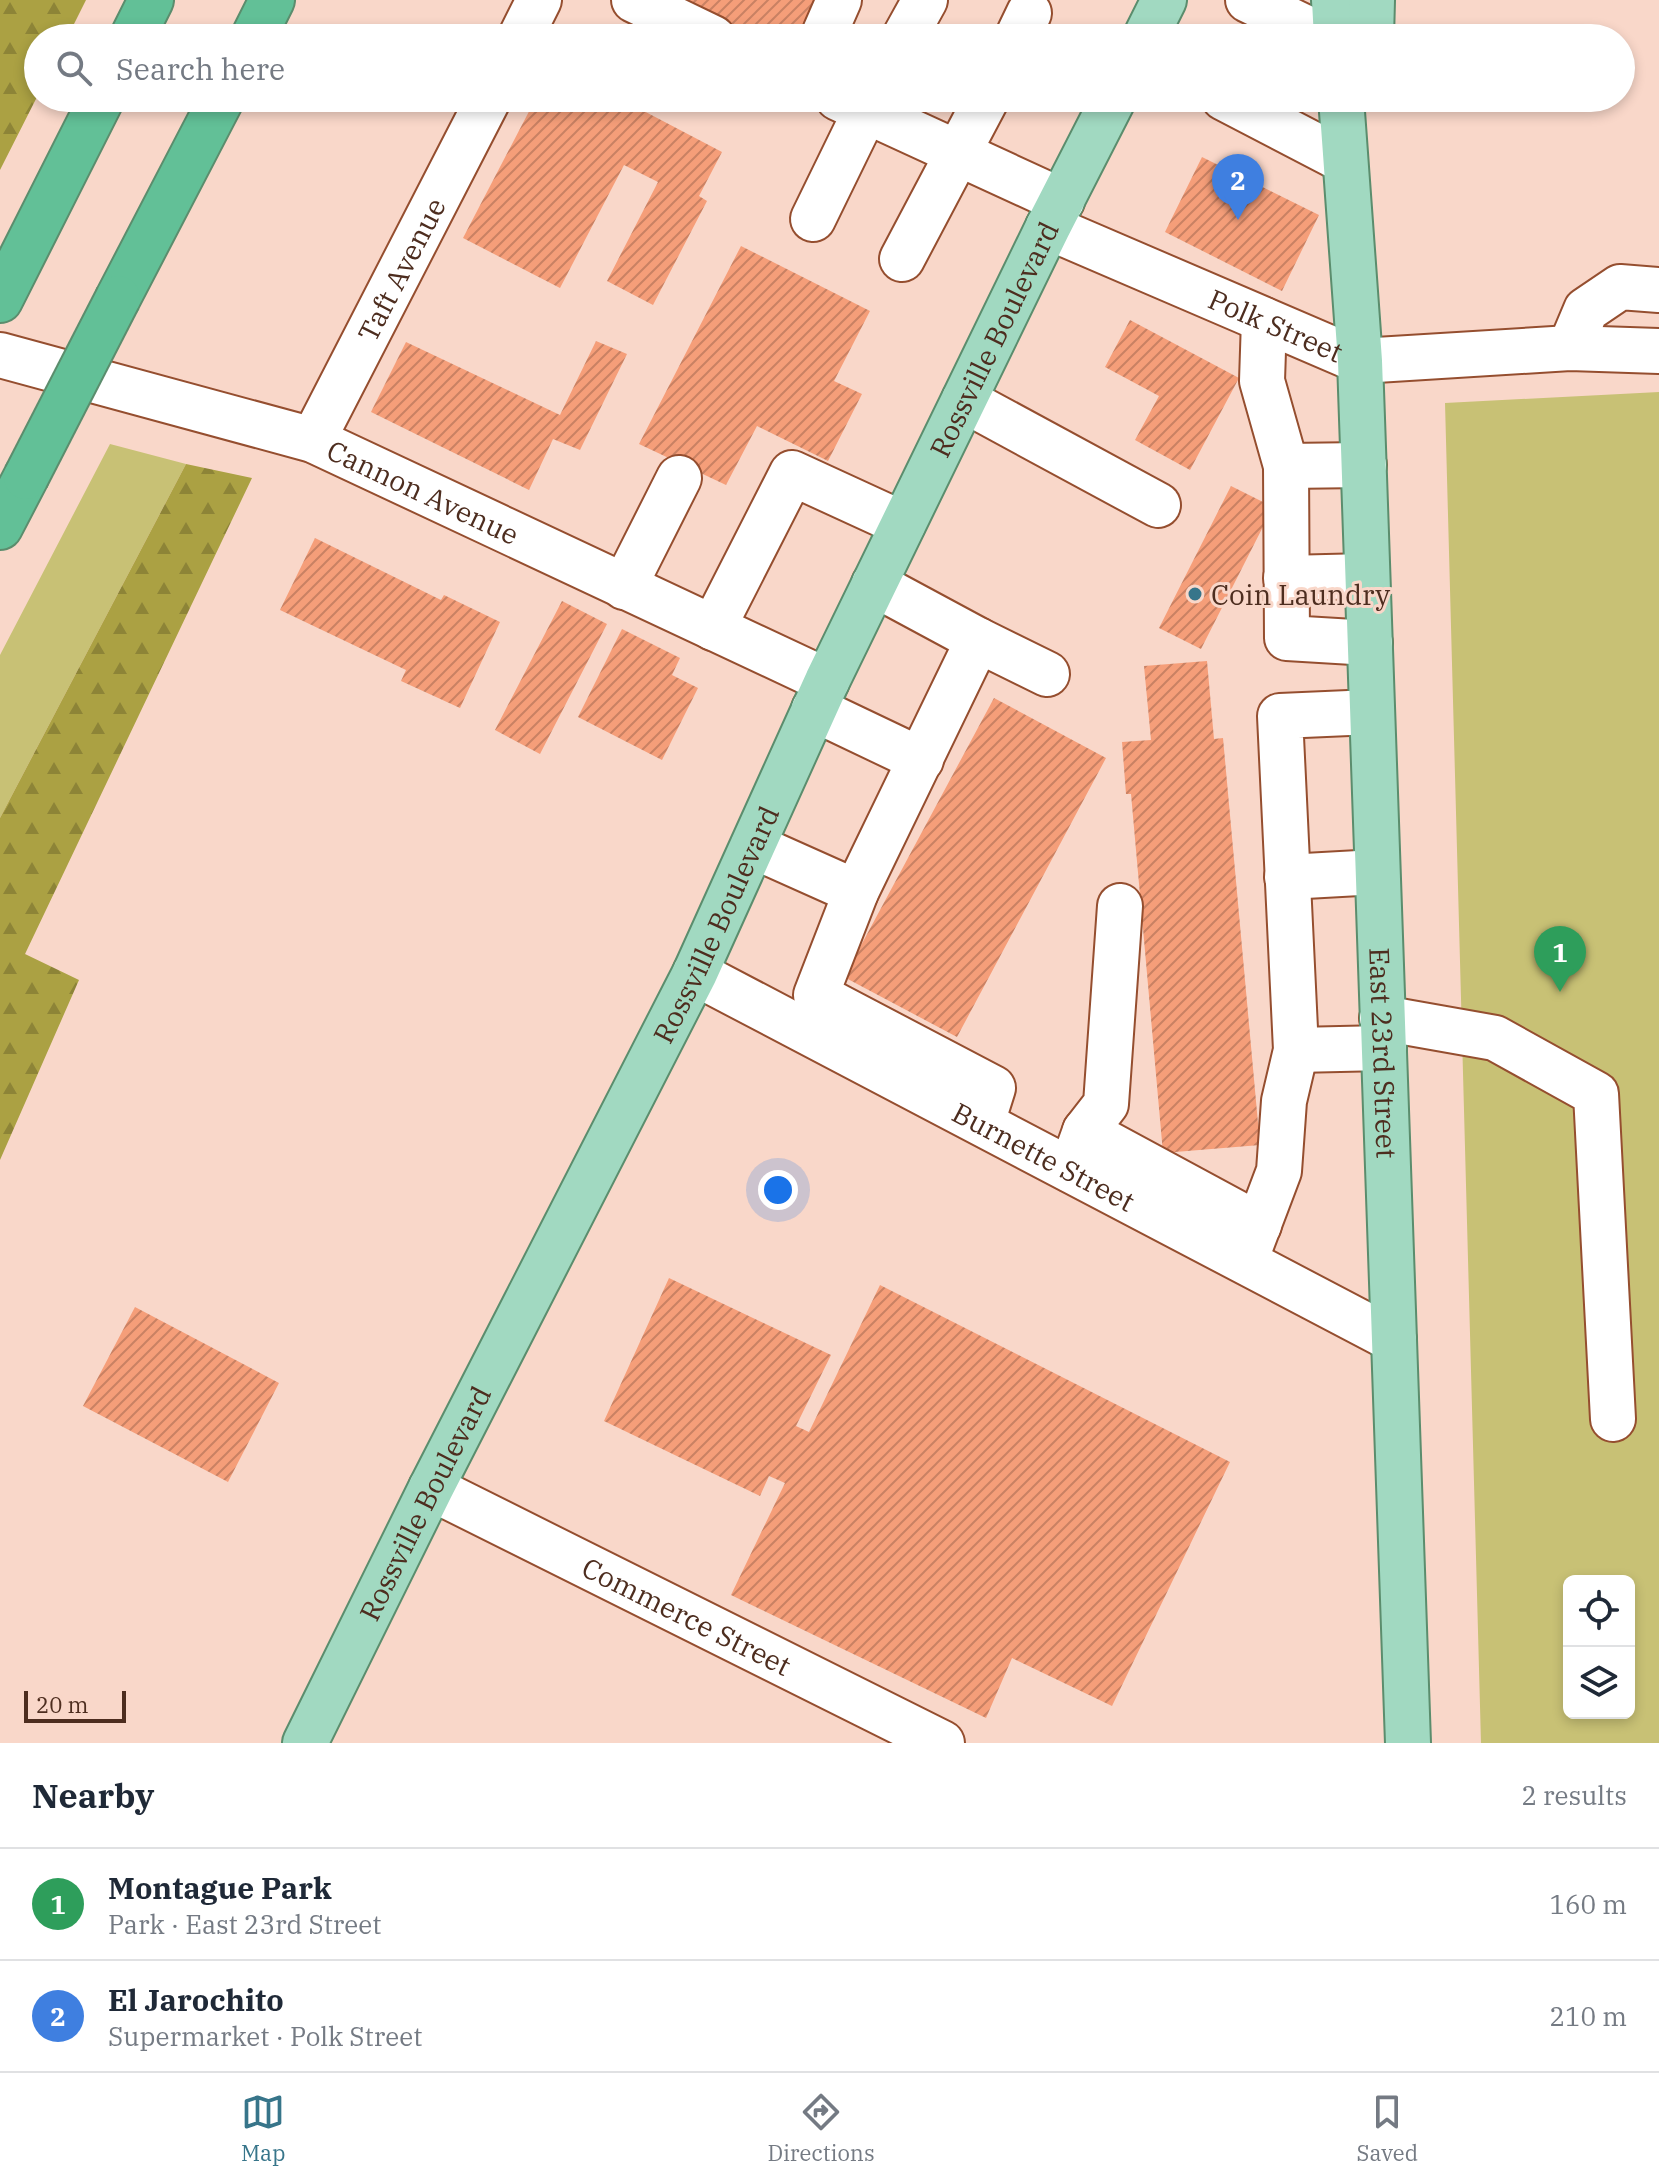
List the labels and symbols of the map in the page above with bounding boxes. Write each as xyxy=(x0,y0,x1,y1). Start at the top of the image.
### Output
pin: 2 xyxy=(1212,154,1264,220)
street label: Taft Avenue xyxy=(349,191,453,347)
street label: Rossville Boulevard xyxy=(920,215,1067,463)
street label: Polk Street xyxy=(1203,280,1349,370)
street label: Cannon Avenue xyxy=(321,431,525,552)
place label: Coin Laundry xyxy=(1211,576,1390,613)
marker: Coin Laundry xyxy=(1186,585,1204,603)
street label: Rossville Boulevard xyxy=(644,800,787,1049)
pin: 1 xyxy=(1534,926,1586,992)
street label: East 23rd Street xyxy=(1362,947,1406,1159)
street label: Burnette Street xyxy=(946,1093,1141,1219)
your location xyxy=(758,1170,798,1210)
street label: Rossville Boulevard xyxy=(350,1379,499,1627)
street label: Commerce Street xyxy=(576,1548,798,1683)
scale bar xyxy=(24,1687,126,1723)

